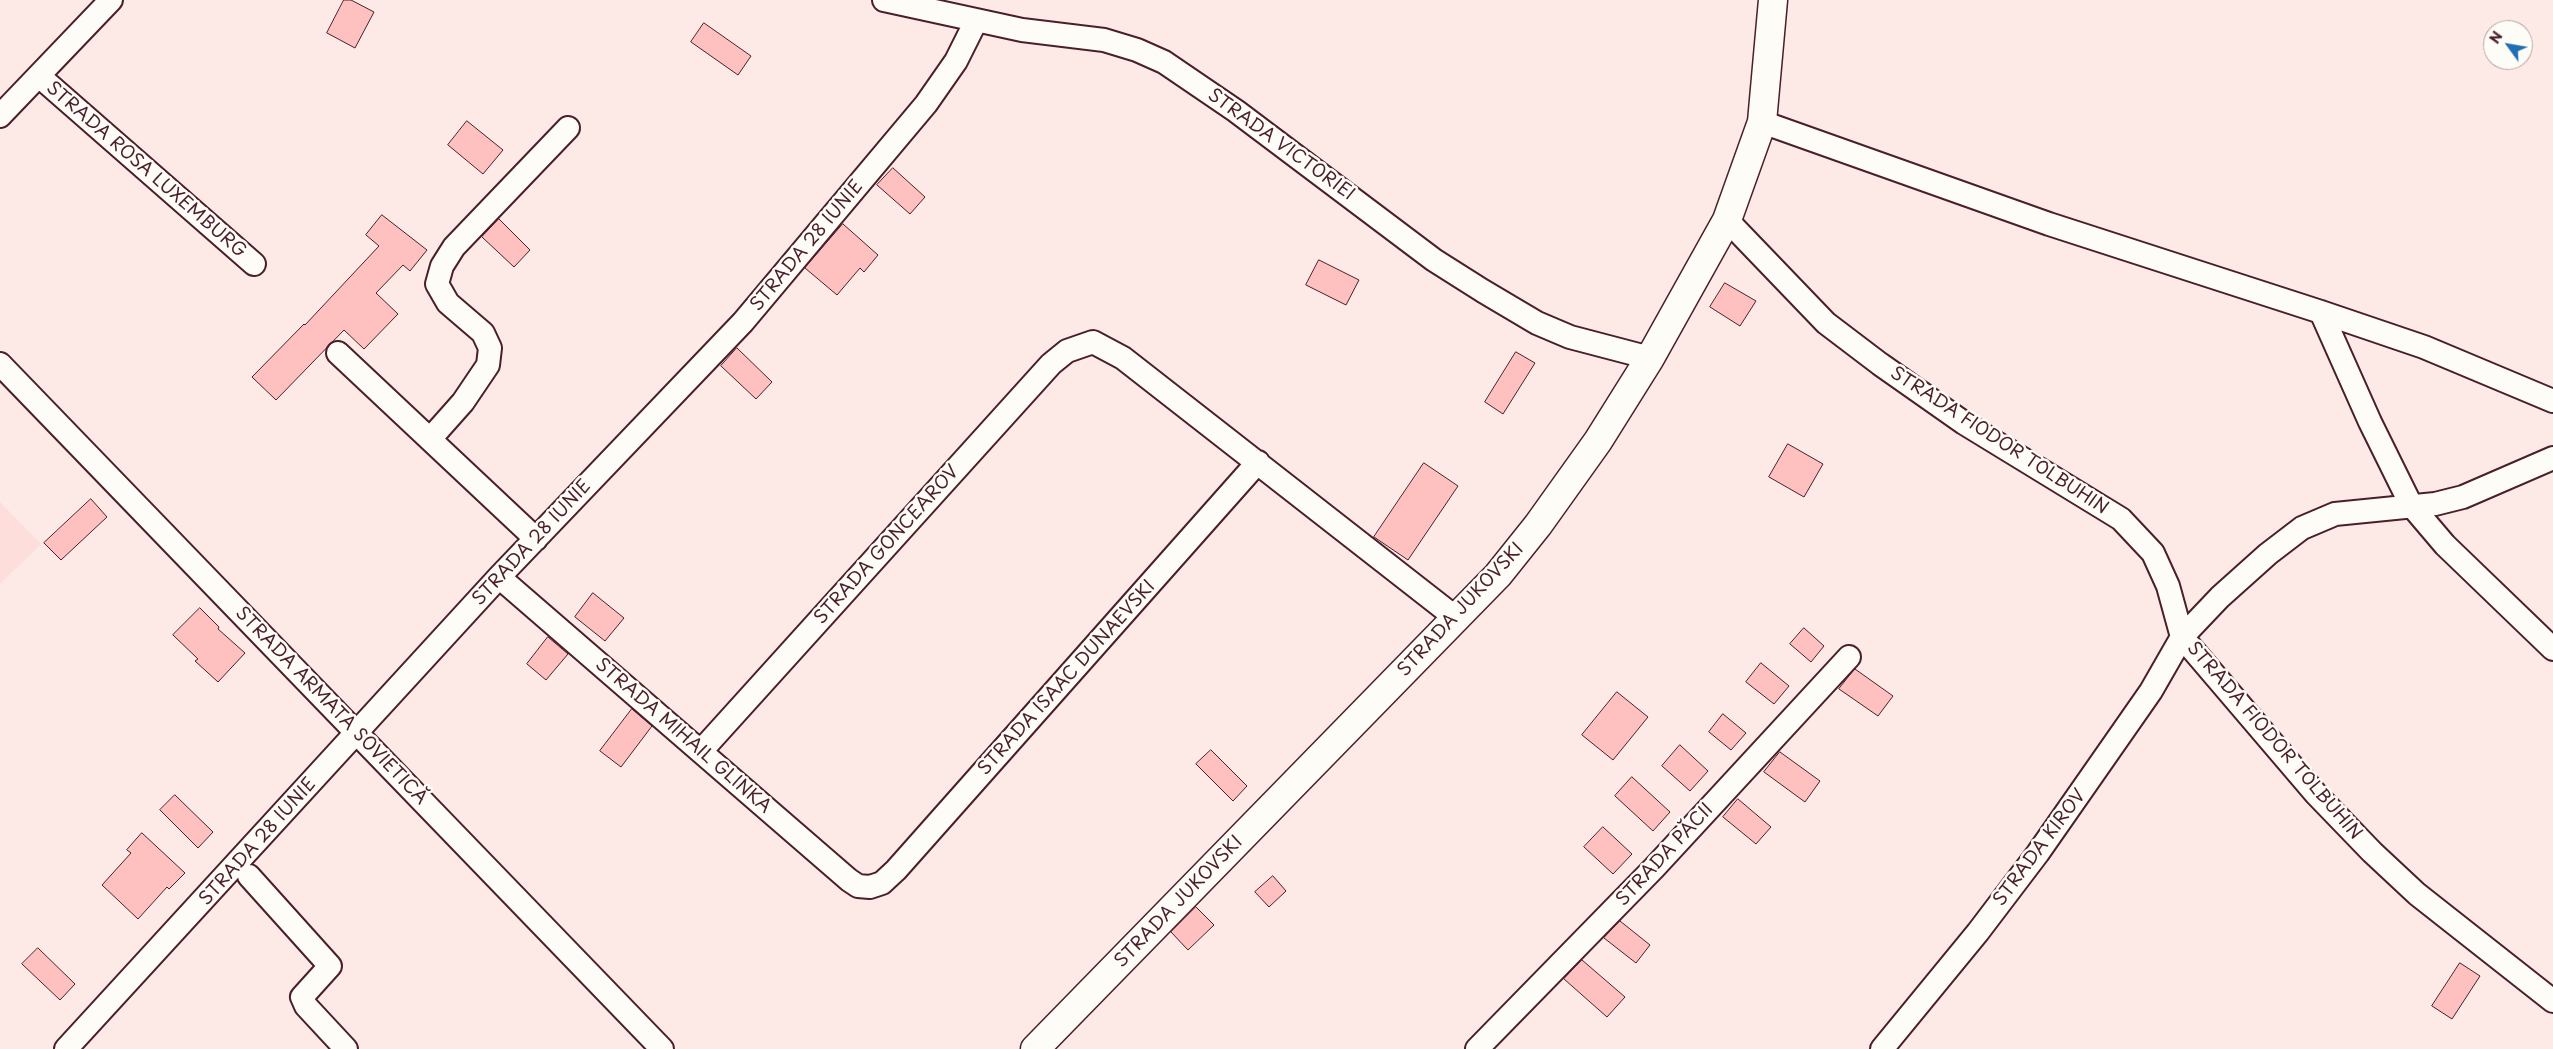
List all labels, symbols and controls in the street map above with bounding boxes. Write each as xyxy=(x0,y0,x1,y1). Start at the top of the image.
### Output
north arrow xyxy=(2483,20,2533,70)
text: N xyxy=(2484,27,2508,48)
street label: STRADA ROSA LUXEMBURG xyxy=(42,77,250,263)
street label: STRADA VICTORIEI xyxy=(1203,85,1359,205)
street label: STRADA 28 IUNIE xyxy=(746,176,868,316)
street label: STRADA FIODOR TOLBUHIN xyxy=(1886,362,2112,520)
street label: STRADA GONCEAROV xyxy=(810,461,964,629)
street label: STRADA 28 IUNIE xyxy=(468,476,596,610)
street label: STRADA JUKOVSKI xyxy=(1393,539,1529,681)
street label: STRADA ISAAC DUNAEVSKI xyxy=(974,576,1160,780)
street label: STRADA ARMATA SOVIETICĂ xyxy=(231,603,431,809)
street label: STRADA FIODOR TOLBUHIN xyxy=(2182,638,2366,844)
street label: STRADA MIHAIL GLINKA xyxy=(591,654,775,818)
street label: STRADA 28 IUNIE xyxy=(195,774,321,910)
street label: STRADA KIROV xyxy=(1989,785,2091,911)
street label: STRADA PĂCII xyxy=(1612,799,1718,911)
street label: STRADA JUKOVSKI xyxy=(1111,832,1247,972)

